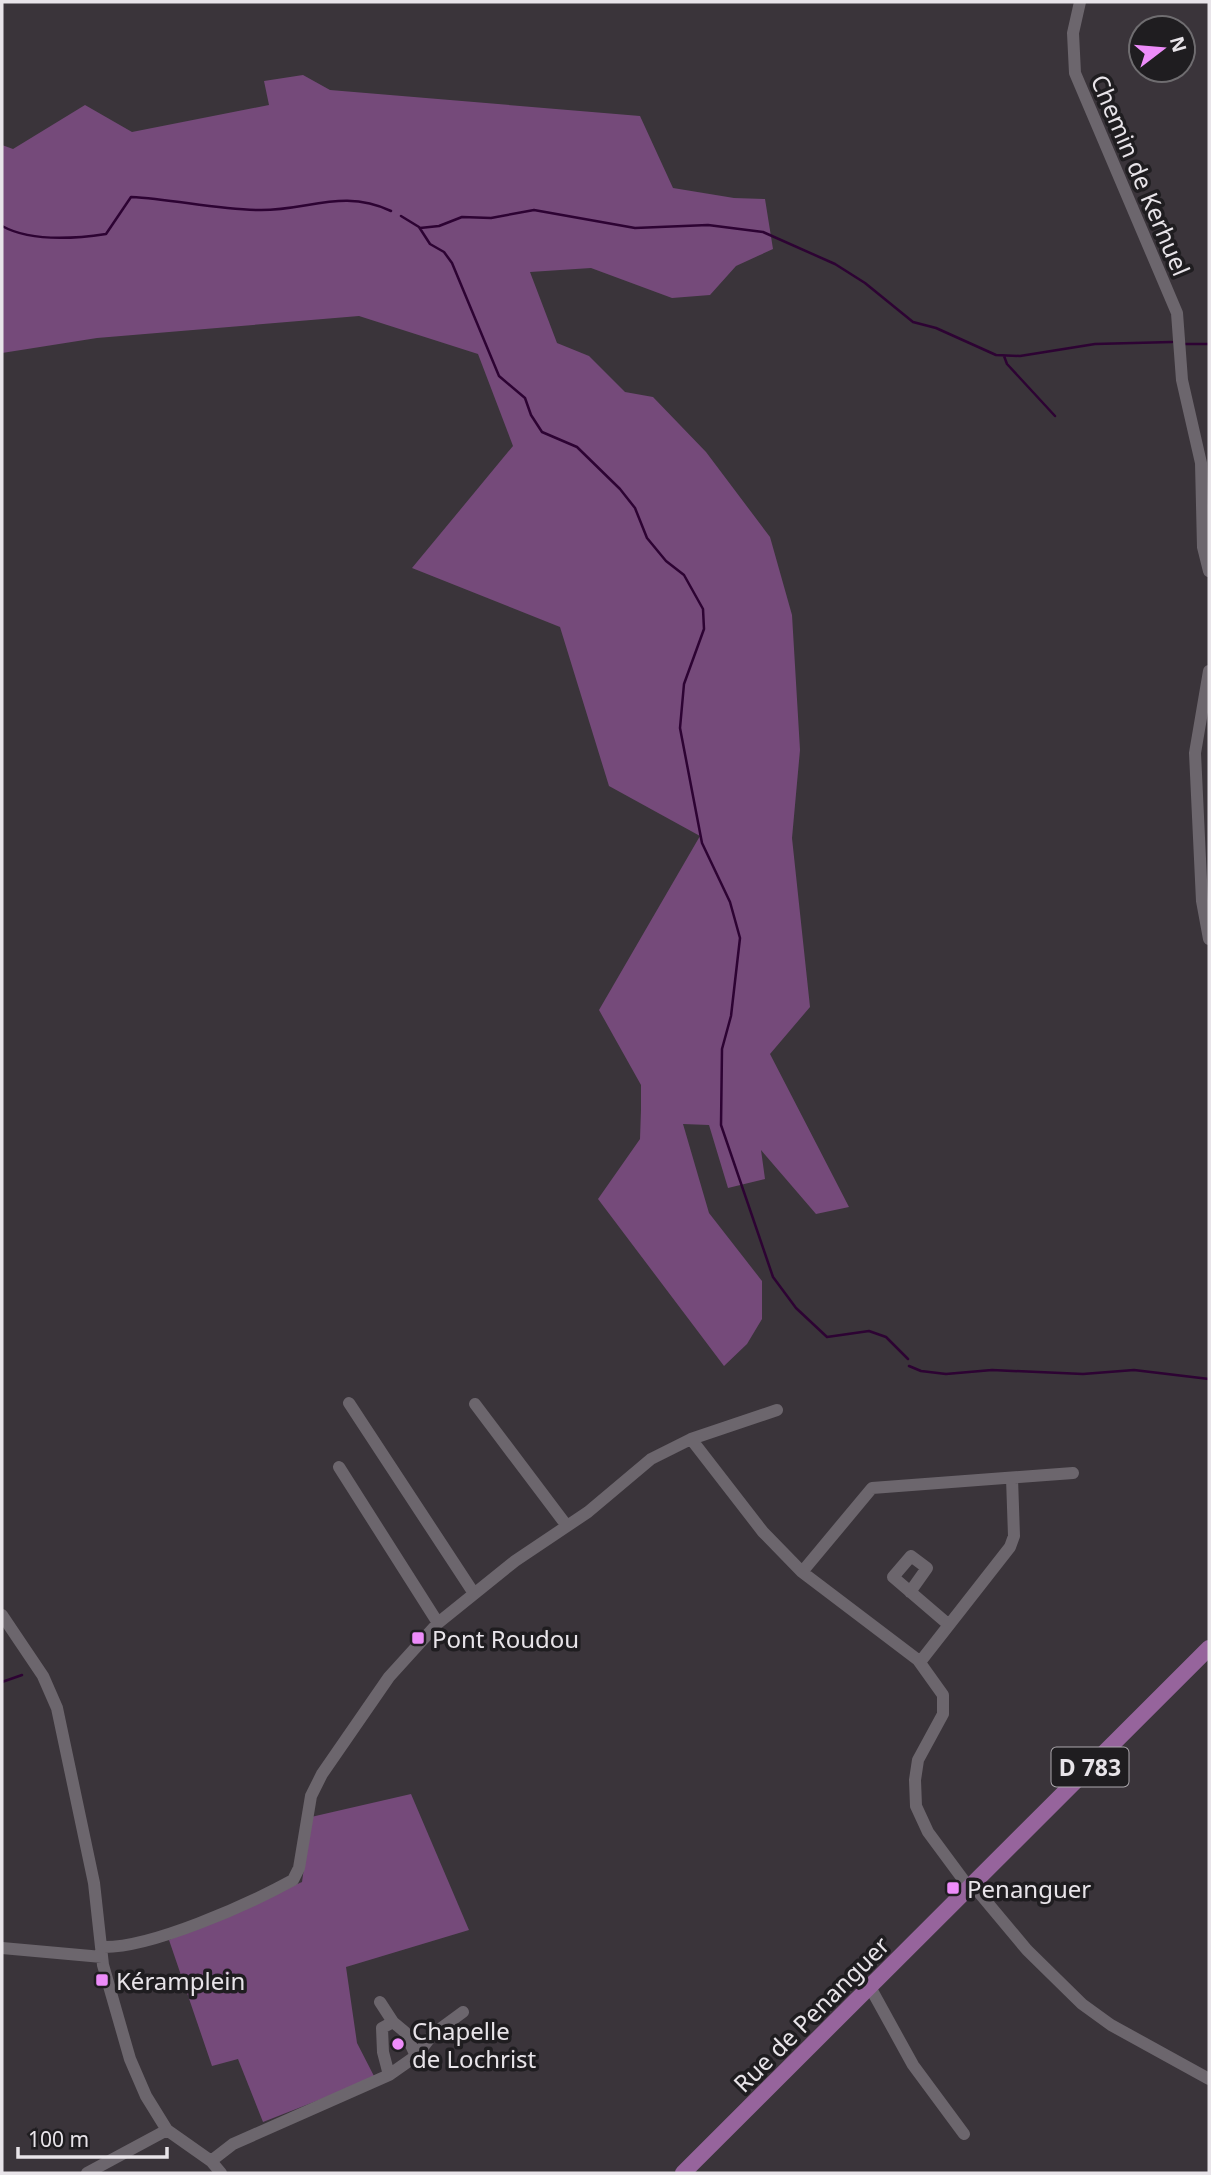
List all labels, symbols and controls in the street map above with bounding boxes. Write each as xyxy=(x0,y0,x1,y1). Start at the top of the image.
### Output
north arrow xyxy=(1127,14,1197,84)
text: N xyxy=(1164,33,1193,55)
street label: Chemin de Kerhuel xyxy=(1084,69,1198,281)
place label: Pont Roudou xyxy=(432,1622,579,1655)
marker: Pont Roudou xyxy=(410,1630,426,1646)
road number: D 783 xyxy=(1052,1748,1128,1786)
place label: Penanguer xyxy=(967,1872,1091,1905)
marker: Penanguer xyxy=(945,1880,961,1896)
street label: Rue de Penanguer xyxy=(726,1929,896,2099)
place label: Kéramplein xyxy=(116,1964,245,1997)
marker: Kéramplein xyxy=(94,1972,110,1988)
place label: Chapelle de Lochrist xyxy=(412,2014,537,2075)
marker: Chapelle de Lochrist xyxy=(390,2036,406,2052)
scale bar xyxy=(18,2116,166,2160)
text: 100 m xyxy=(28,2125,89,2153)

